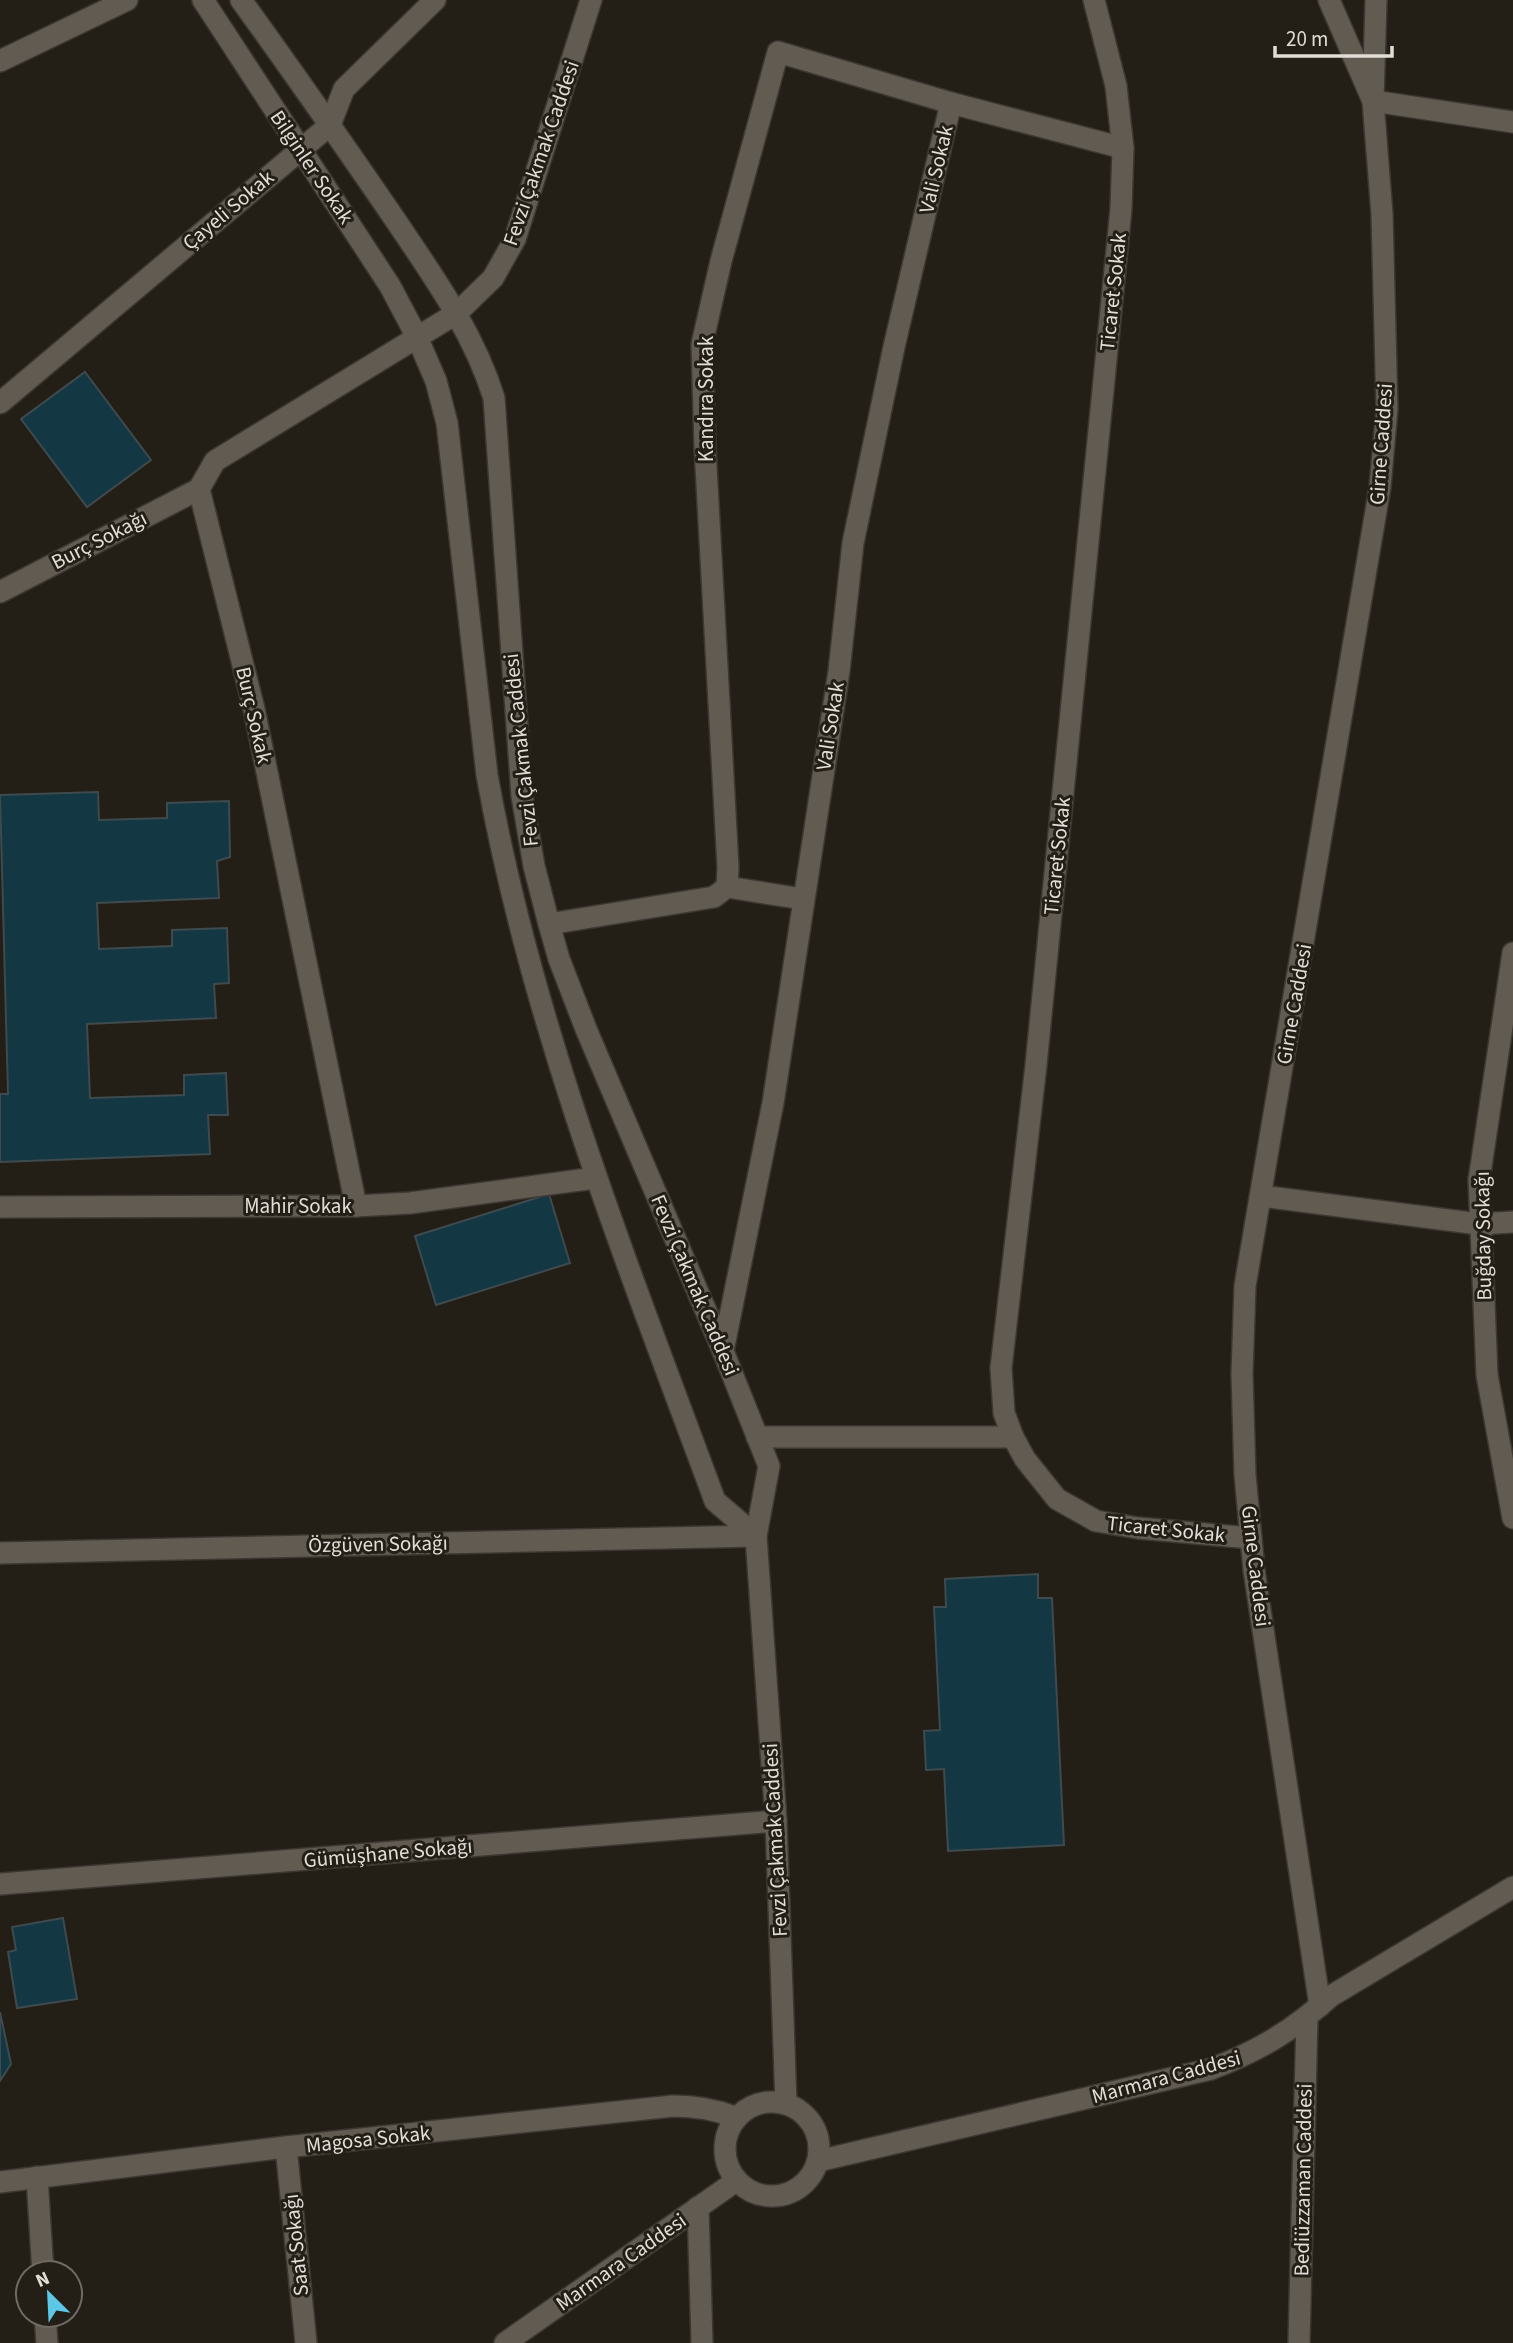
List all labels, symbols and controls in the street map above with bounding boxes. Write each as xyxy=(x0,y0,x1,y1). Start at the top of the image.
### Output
scale bar xyxy=(1275,14,1392,58)
text: 20 m xyxy=(1286,24,1328,54)
street label: Fevzi Çakmak Caddesi xyxy=(495,56,587,250)
street label: Bilginler Sokak xyxy=(263,104,361,230)
street label: Vali Sokak xyxy=(911,121,961,216)
street label: Çayeli Sokak xyxy=(176,162,281,257)
street label: Ticaret Sokak xyxy=(1092,231,1134,353)
street label: Kandıra Sokak xyxy=(691,335,721,462)
street label: Girne Caddesi xyxy=(1362,382,1400,506)
street label: Burç Sokağı xyxy=(46,503,152,577)
street label: Fevzi Çakmak Caddesi xyxy=(496,652,546,848)
street label: Burç Sokak xyxy=(228,664,280,767)
street label: Vali Sokak xyxy=(808,679,852,773)
street label: Ticaret Sokak xyxy=(1036,795,1078,917)
street label: Girne Caddesi xyxy=(1269,941,1319,1067)
street label: Buğday Sokağı xyxy=(1467,1171,1499,1301)
street label: Fevzi Çakmak Caddesi xyxy=(643,1190,747,1380)
street label: Mahir Sokak xyxy=(244,1191,352,1221)
street label: Girne Caddesi xyxy=(1234,1504,1278,1628)
street label: Ticaret Sokak xyxy=(1105,1508,1227,1550)
street label: Özgüven Sokağı xyxy=(308,1528,448,1560)
street label: Fevzi Çakmak Caddesi xyxy=(755,1742,795,1938)
street label: Gümüşhane Sokağı xyxy=(302,1831,474,1875)
street label: Marmara Caddesi xyxy=(1088,2043,1244,2111)
street label: Bediüzzaman Caddesi xyxy=(1286,2083,1320,2277)
street label: Magosa Sokak xyxy=(304,2117,432,2160)
street label: Saat Sokağı xyxy=(276,2192,316,2298)
street label: Marmara Caddesi xyxy=(550,2206,692,2318)
north arrow xyxy=(14,2259,84,2329)
text: N xyxy=(31,2265,54,2295)

